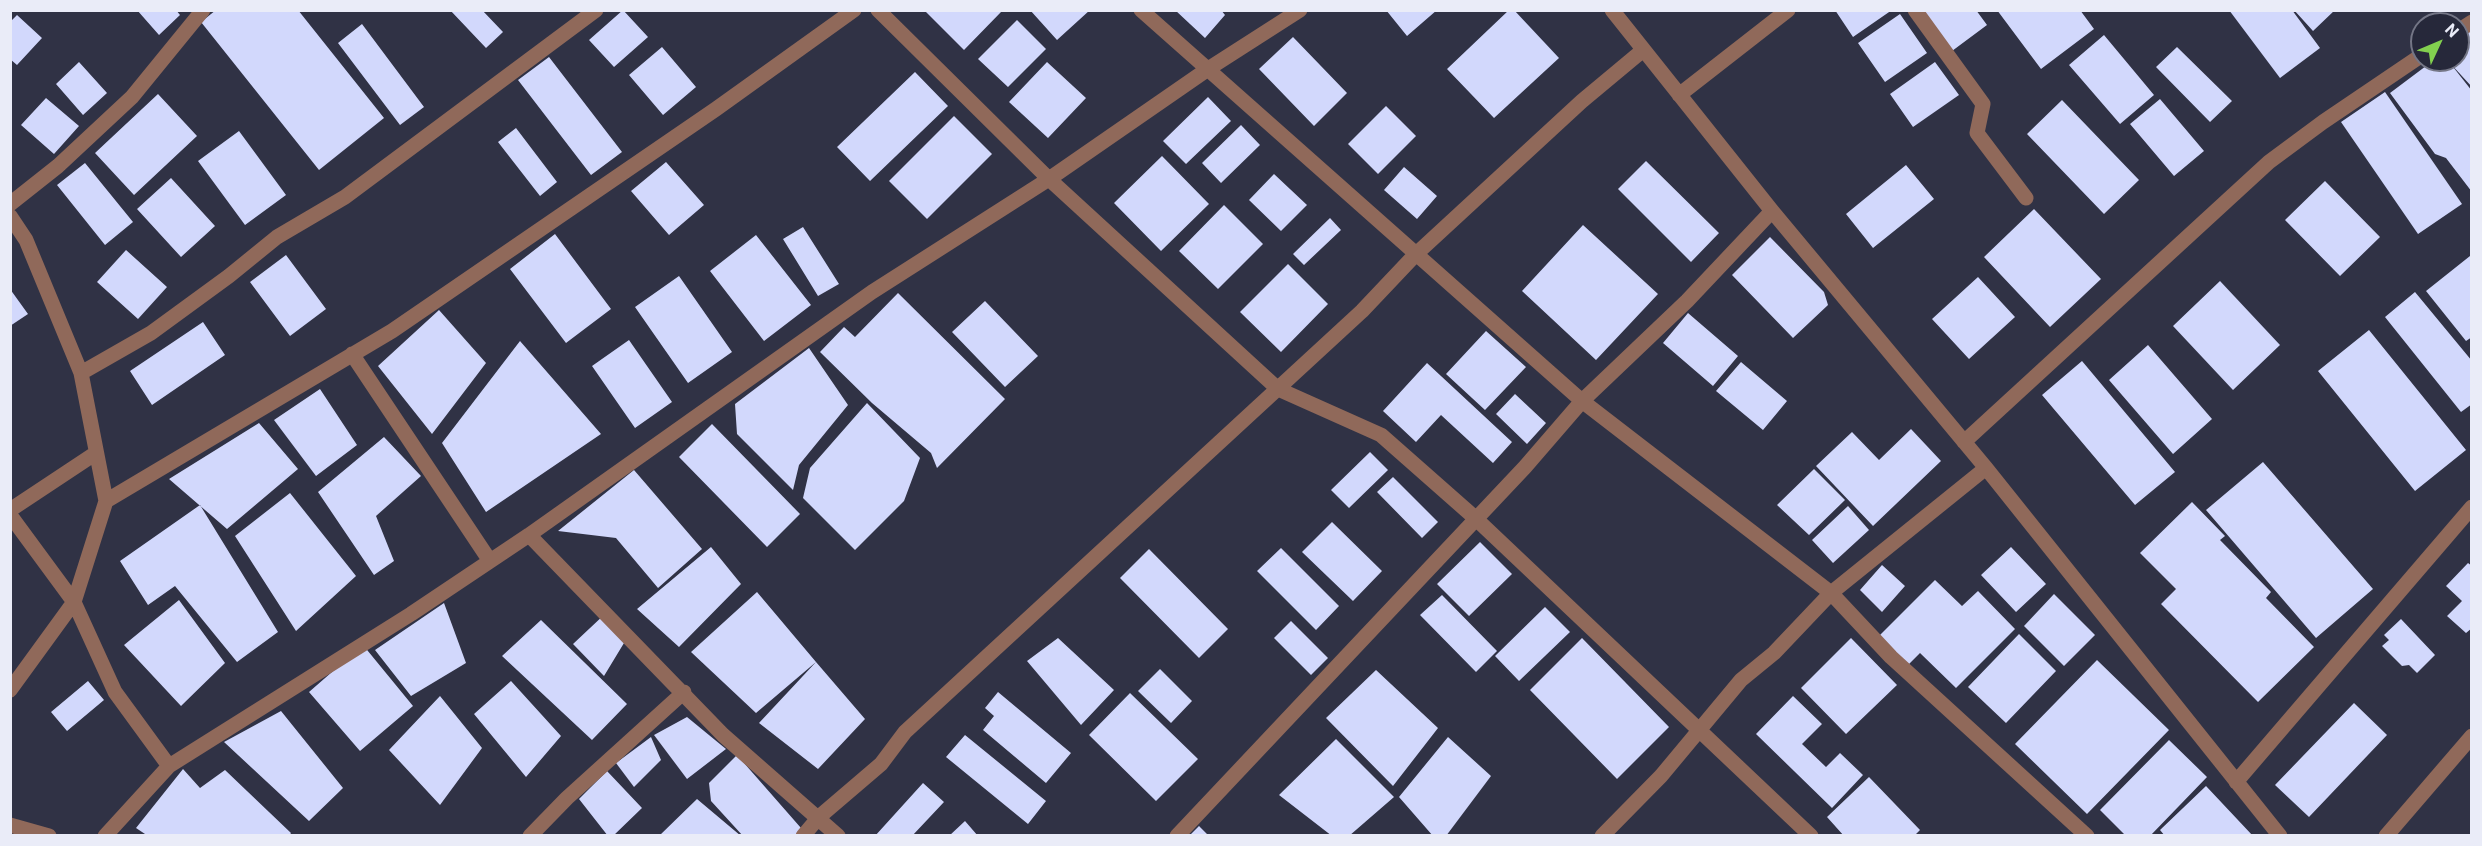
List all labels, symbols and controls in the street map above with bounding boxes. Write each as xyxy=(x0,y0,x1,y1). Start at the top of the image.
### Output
north arrow xyxy=(2410,12,2470,72)
text: N xyxy=(2441,20,2463,41)

